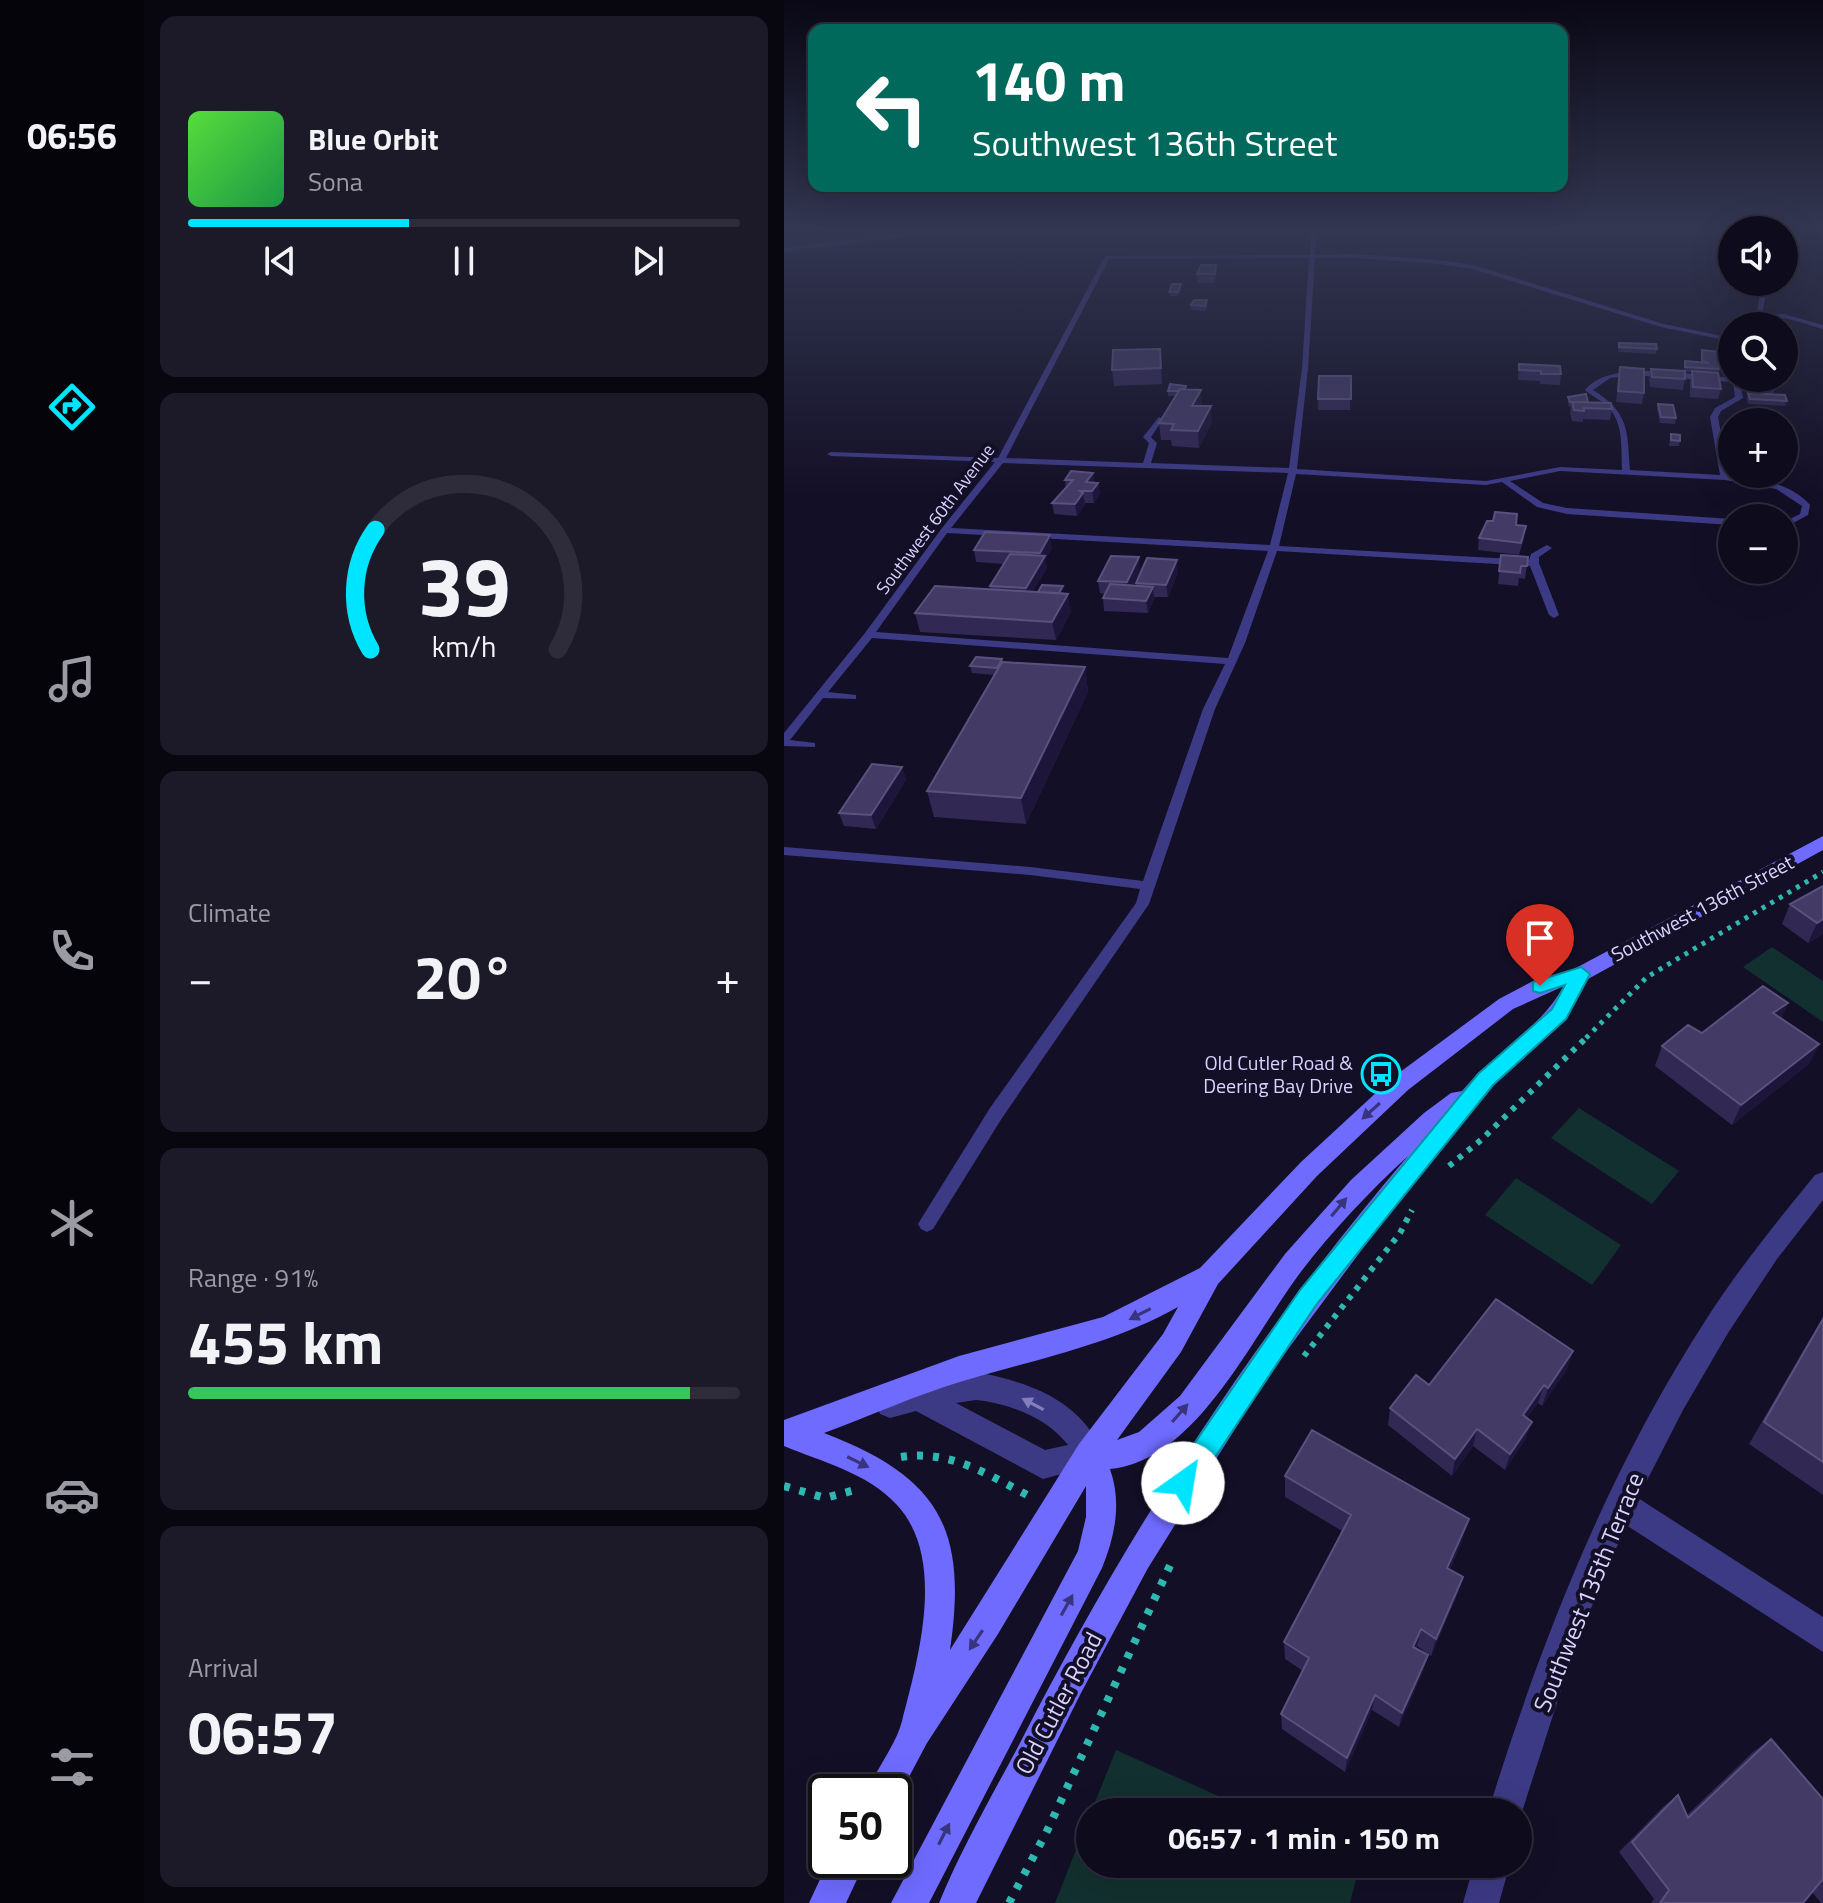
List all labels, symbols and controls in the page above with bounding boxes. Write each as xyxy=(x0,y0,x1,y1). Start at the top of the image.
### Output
text: 140 m xyxy=(972,38,1125,123)
icon: left xyxy=(840,56,944,160)
text: 06:56 xyxy=(27,108,117,163)
text: Southwest 136th Street xyxy=(972,115,1337,170)
text: Blue Orbit xyxy=(308,116,439,162)
text: Sona xyxy=(308,162,363,201)
map controls xyxy=(1718,216,1798,584)
button: sound xyxy=(1718,216,1798,296)
icon: previous xyxy=(258,239,302,283)
icon: pause xyxy=(442,239,486,283)
icon: next xyxy=(626,239,670,283)
button: search xyxy=(1718,312,1798,392)
icon: directions xyxy=(44,379,100,435)
button: + xyxy=(1718,408,1798,488)
street label: Southwest 60th Avenue xyxy=(869,438,1001,600)
button: − xyxy=(1718,504,1798,584)
text: 39 xyxy=(417,522,511,648)
text: km/h xyxy=(432,625,496,668)
icon: music xyxy=(44,651,100,707)
street label: Southwest 136th Street xyxy=(1605,847,1799,969)
text: Climate xyxy=(188,893,271,932)
pin xyxy=(1506,904,1574,986)
icon: arrive xyxy=(1518,916,1562,960)
icon: phone xyxy=(44,923,100,979)
text: 20° xyxy=(414,931,514,1022)
text: − xyxy=(188,944,213,1011)
text: + xyxy=(715,944,740,1011)
place label: Old Cutler Road & Deering Bay Drive xyxy=(1203,1047,1353,1101)
bus stop icon: Old Cutler Road & Deering Bay Drive xyxy=(1360,1053,1402,1095)
one-way arrow xyxy=(1362,1101,1381,1119)
icon: climate xyxy=(44,1195,100,1251)
one-way arrow xyxy=(1330,1197,1347,1217)
text: Range · 91% xyxy=(188,1258,318,1297)
text: 455 km xyxy=(188,1296,383,1387)
one-way arrow xyxy=(1129,1308,1152,1321)
one-way arrow xyxy=(1021,1398,1044,1411)
one-way arrow xyxy=(1171,1404,1189,1423)
position arrow xyxy=(1141,1441,1225,1525)
one-way arrow xyxy=(846,1455,869,1469)
icon: car xyxy=(44,1467,100,1523)
street label: Southwest 135th Terrace xyxy=(1523,1467,1653,1717)
one-way arrow xyxy=(1061,1593,1074,1616)
street label: Old Cutler Road xyxy=(1005,1625,1111,1781)
one-way arrow xyxy=(968,1630,983,1651)
text: Arrival xyxy=(188,1648,259,1687)
text: 06:57 xyxy=(188,1686,338,1777)
icon: filters xyxy=(44,1739,100,1795)
speed limit sign: 50 xyxy=(808,1774,912,1878)
text: 06:57 · 1 min · 150 m xyxy=(1168,1815,1440,1861)
one-way arrow xyxy=(938,1822,951,1845)

